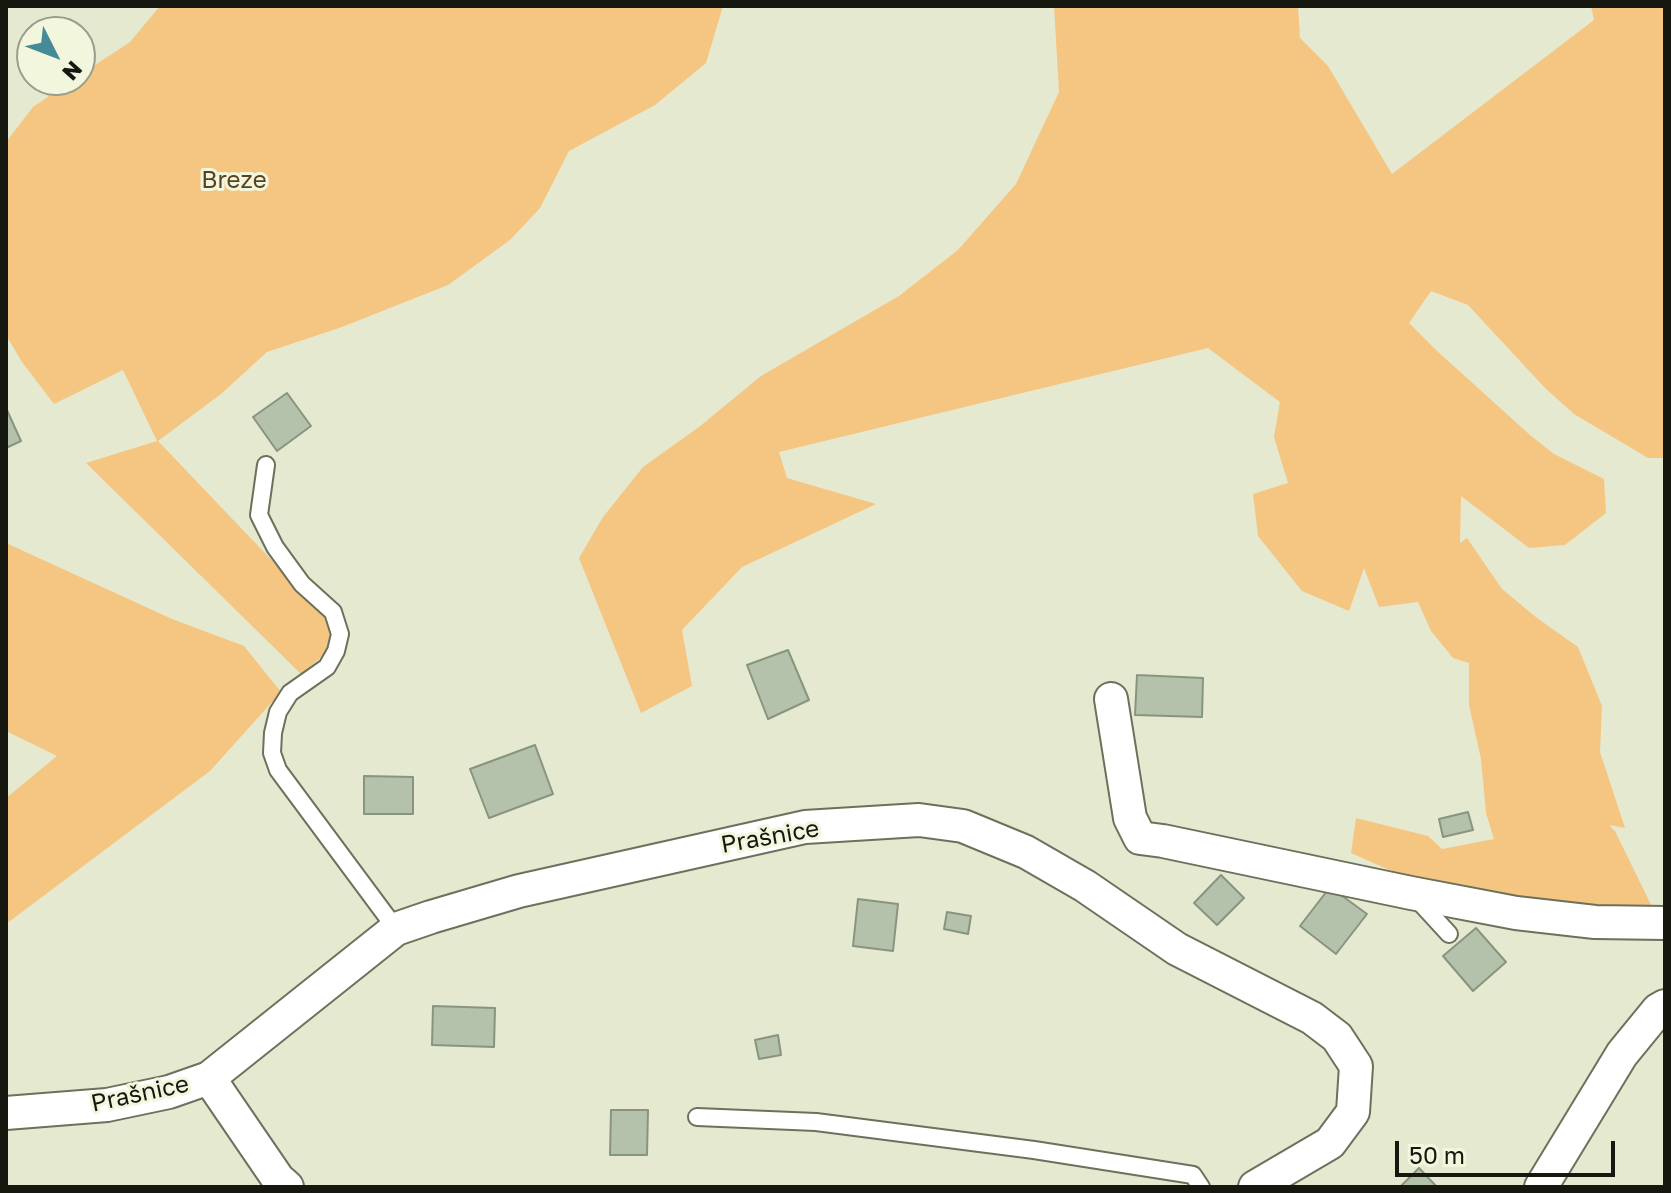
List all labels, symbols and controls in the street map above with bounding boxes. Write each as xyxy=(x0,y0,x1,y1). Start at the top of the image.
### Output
north arrow xyxy=(16,16,96,96)
text: N xyxy=(57,56,88,86)
park label: Breze xyxy=(201,166,267,194)
street label: Prašnice xyxy=(719,814,821,860)
street label: Prašnice xyxy=(88,1070,192,1118)
scale bar xyxy=(1399,1125,1619,1175)
text: 50 m xyxy=(1409,1140,1465,1169)

